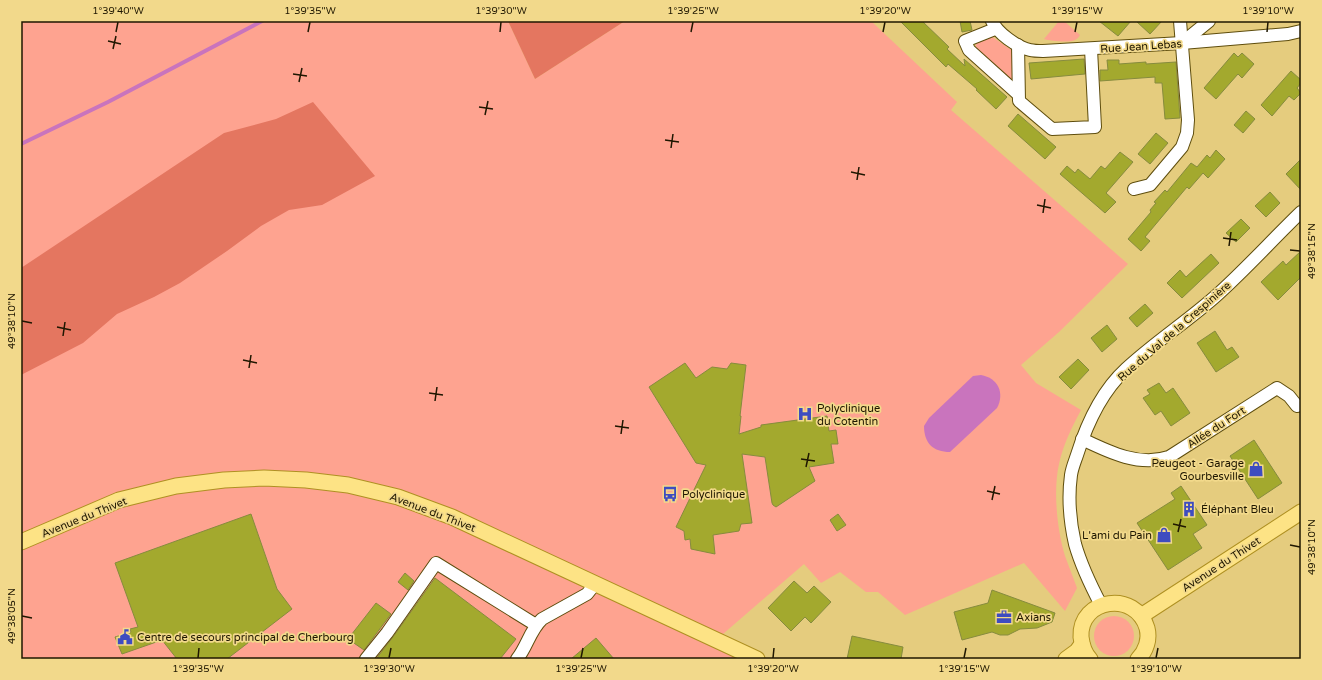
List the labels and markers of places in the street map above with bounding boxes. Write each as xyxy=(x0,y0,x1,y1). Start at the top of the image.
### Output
place label: Polyclinique du Cotentin xyxy=(817,402,880,428)
hospital icon: Polyclinique du Cotentin xyxy=(796,405,814,423)
place label: Peugeot - Garage Gourbesville xyxy=(1152,457,1244,483)
shop icon: Peugeot - Garage Gourbesville xyxy=(1247,460,1265,478)
bus stop icon: Polyclinique xyxy=(661,485,679,503)
place label: Polyclinique xyxy=(682,488,745,501)
building icon: Éléphant Bleu xyxy=(1180,500,1198,518)
place label: Éléphant Bleu xyxy=(1201,502,1274,516)
shop icon: L'ami du Pain xyxy=(1155,526,1173,544)
place label: L'ami du Pain xyxy=(1082,529,1152,542)
office icon: Axians xyxy=(995,608,1013,626)
place label: Axians xyxy=(1016,611,1051,624)
public building icon: Centre de secours principal de Cherbourg xyxy=(116,628,134,646)
place label: Centre de secours principal de Cherbourg xyxy=(137,631,354,644)

